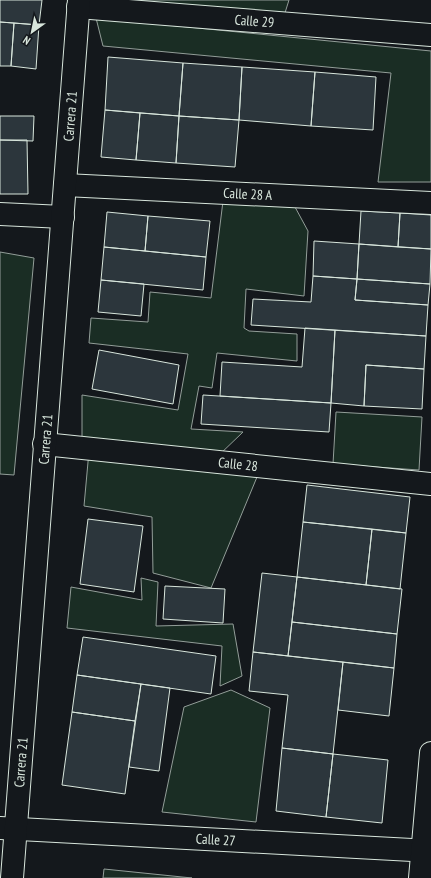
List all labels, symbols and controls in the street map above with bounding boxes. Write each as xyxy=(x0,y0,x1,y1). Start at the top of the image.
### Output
street label: Calle 29 xyxy=(234,10,275,32)
north arrow xyxy=(12,12,52,52)
text: N xyxy=(20,33,33,48)
street label: Carrera 21 xyxy=(59,90,81,142)
street label: Calle 28 A xyxy=(223,184,273,204)
street label: Carrera 21 xyxy=(35,413,56,465)
street label: Calle 28 xyxy=(217,453,259,475)
street label: Carrera 21 xyxy=(10,737,32,788)
street label: Calle 27 xyxy=(195,829,236,850)

